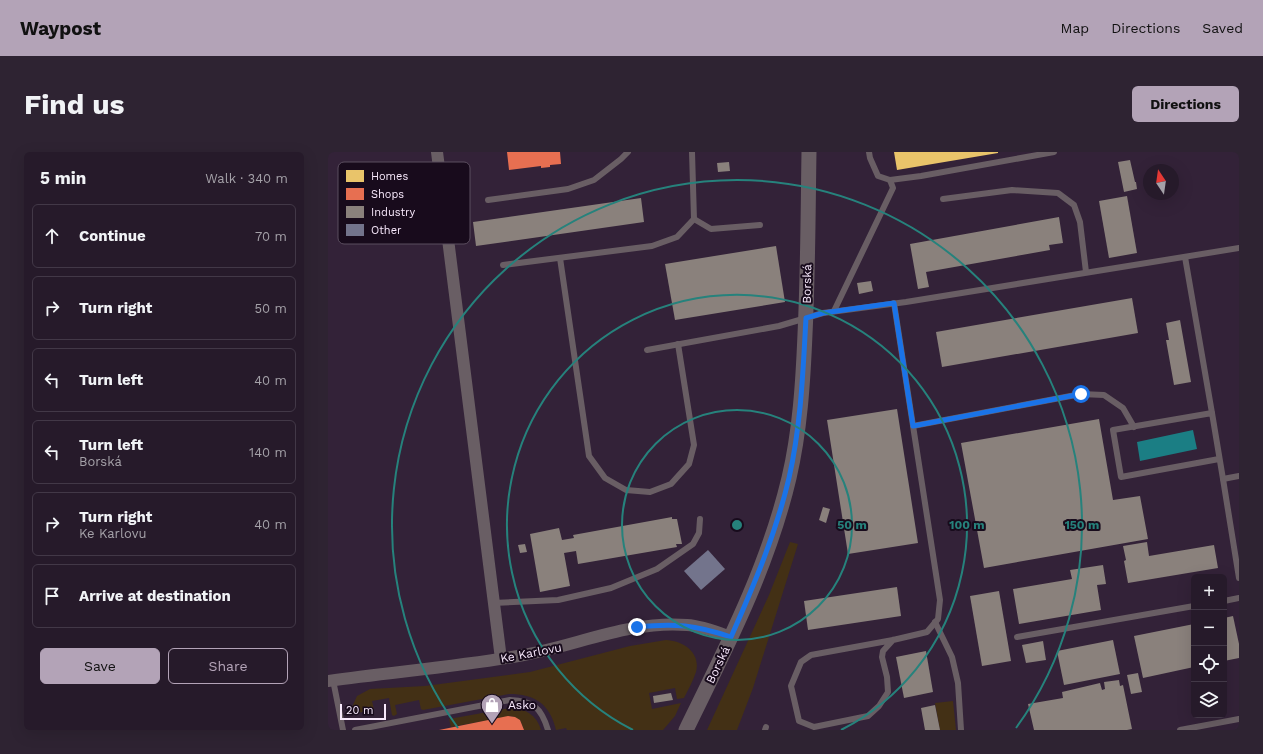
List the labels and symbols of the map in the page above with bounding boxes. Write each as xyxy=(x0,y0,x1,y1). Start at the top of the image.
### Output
legend xyxy=(338,162,470,244)
north arrow xyxy=(1143,164,1179,200)
text: Homes xyxy=(371,170,408,183)
text: Shops xyxy=(371,188,404,201)
text: Industry xyxy=(371,206,416,219)
text: Other xyxy=(371,224,402,237)
street label: Borská xyxy=(800,264,814,304)
route start xyxy=(1072,385,1090,403)
centre of rings xyxy=(730,518,744,532)
text: 50 m xyxy=(837,518,867,532)
text: 100 m xyxy=(949,518,985,532)
text: 150 m xyxy=(1065,518,1099,532)
route end xyxy=(628,618,646,636)
street label: Ke Karlovu xyxy=(499,640,563,666)
street label: Borská xyxy=(703,644,733,686)
shop icon: Asko xyxy=(479,692,505,725)
place label: Asko xyxy=(508,698,536,712)
scale bar xyxy=(340,702,386,721)

